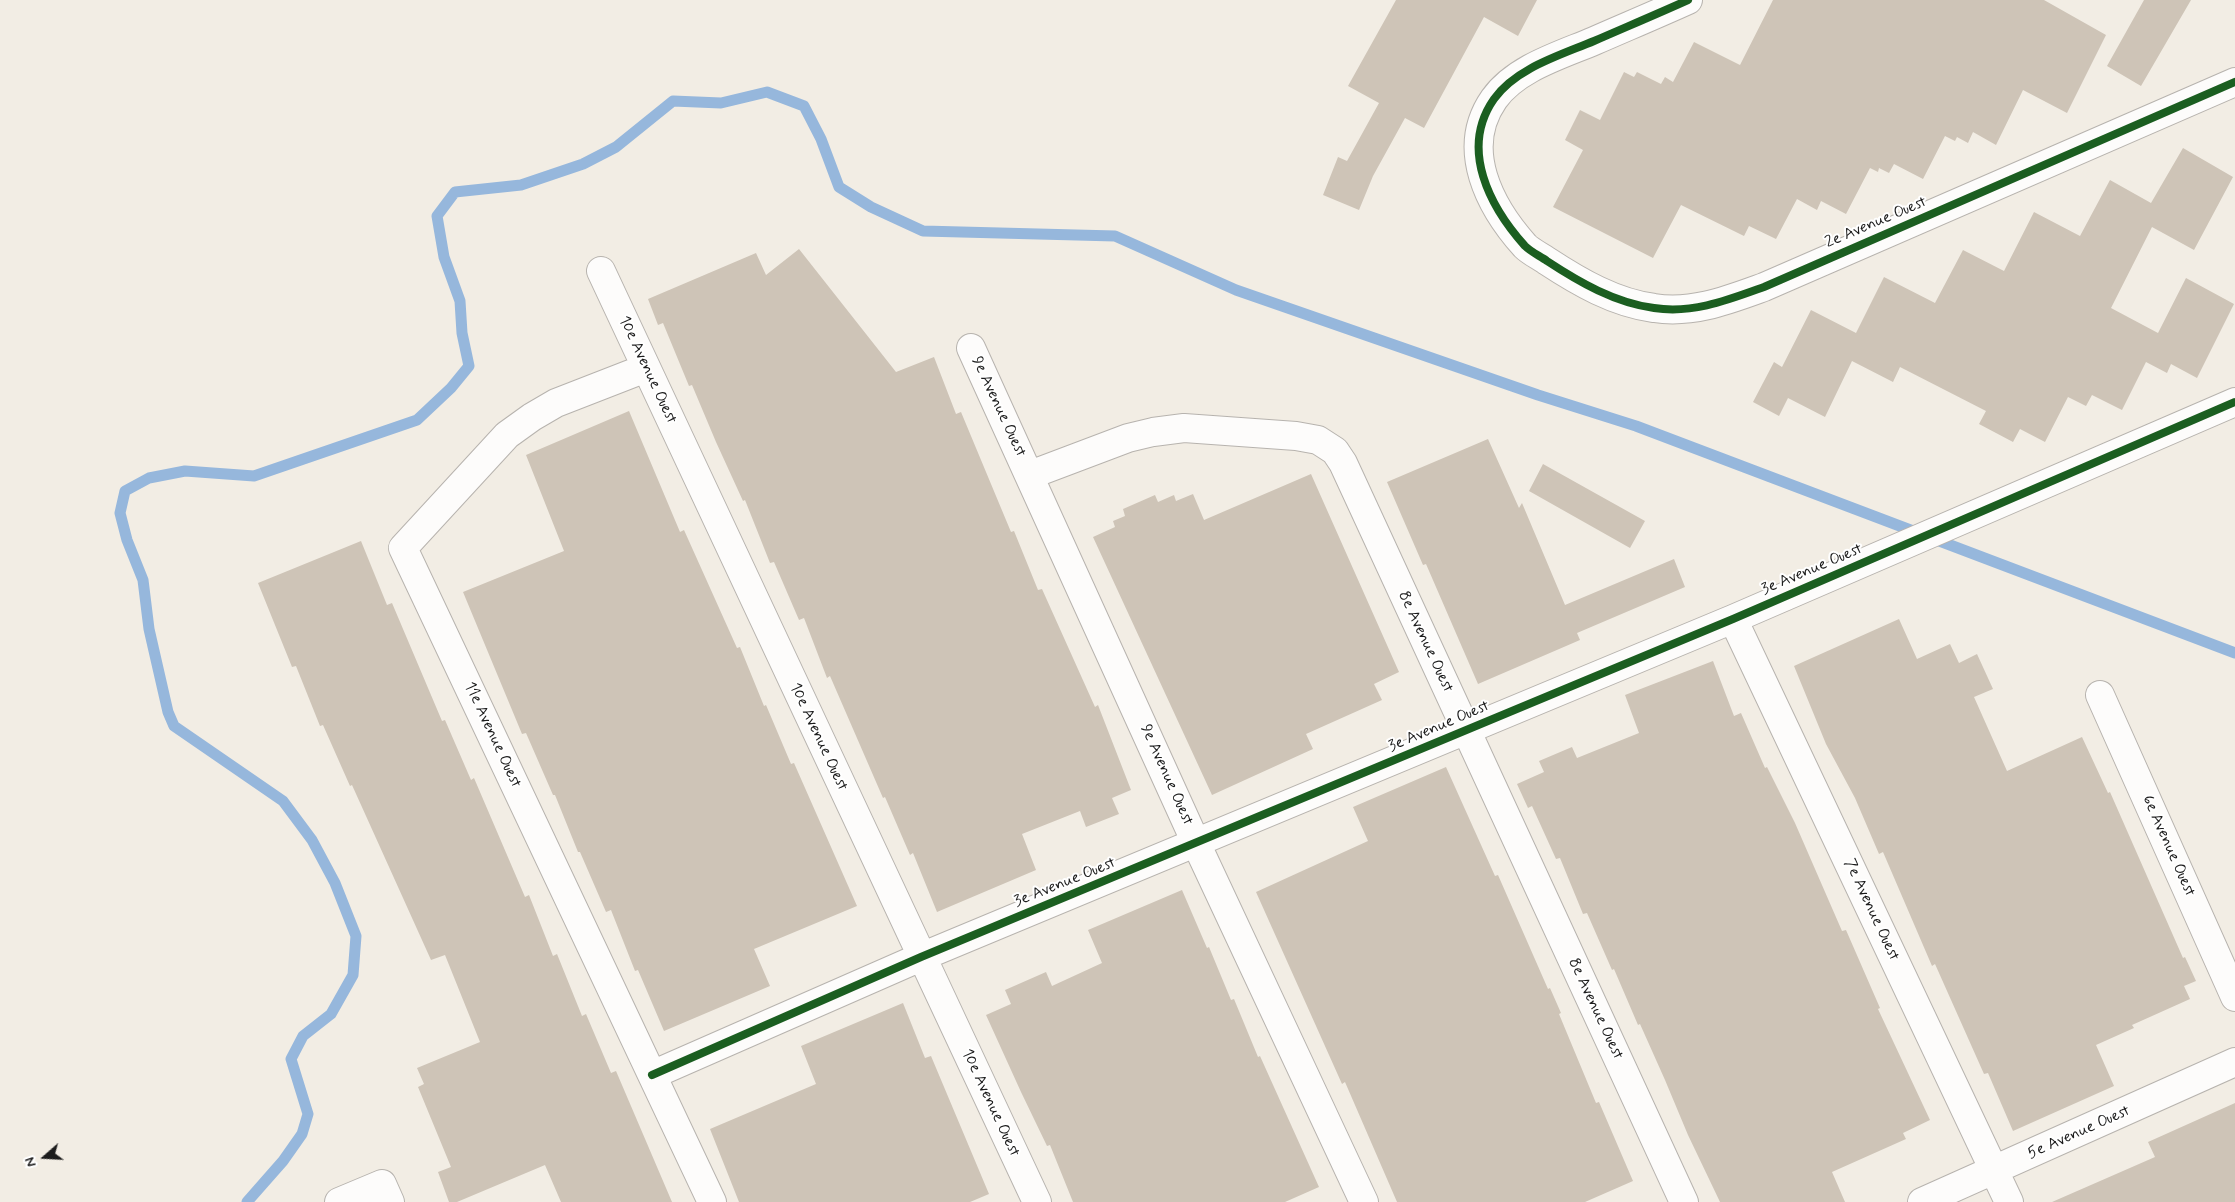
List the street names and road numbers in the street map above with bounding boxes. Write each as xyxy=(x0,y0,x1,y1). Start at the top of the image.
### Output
street label: 2e Avenue Ouest xyxy=(1822,193,1930,253)
street label: 10e Avenue Ouest xyxy=(614,313,680,427)
street label: 9e Avenue Ouest xyxy=(966,354,1030,460)
street label: 3e Avenue Ouest xyxy=(1759,540,1865,600)
street label: 8e Avenue Ouest xyxy=(1393,588,1457,696)
street label: 11e Avenue Ouest xyxy=(459,679,525,791)
street label: 10e Avenue Ouest xyxy=(785,680,851,794)
street label: 3e Avenue Ouest xyxy=(1386,697,1492,757)
street label: 9e Avenue Ouest xyxy=(1135,722,1197,828)
street label: 6e Avenue Ouest xyxy=(2137,792,2199,900)
street label: 3e Avenue Ouest xyxy=(1011,854,1119,912)
street label: 7e Avenue Ouest xyxy=(1839,856,1903,964)
street label: 8e Avenue Ouest xyxy=(1563,955,1627,1063)
street label: 10e Avenue Ouest xyxy=(957,1046,1023,1160)
street label: 5e Avenue Ouest xyxy=(2025,1102,2133,1164)

